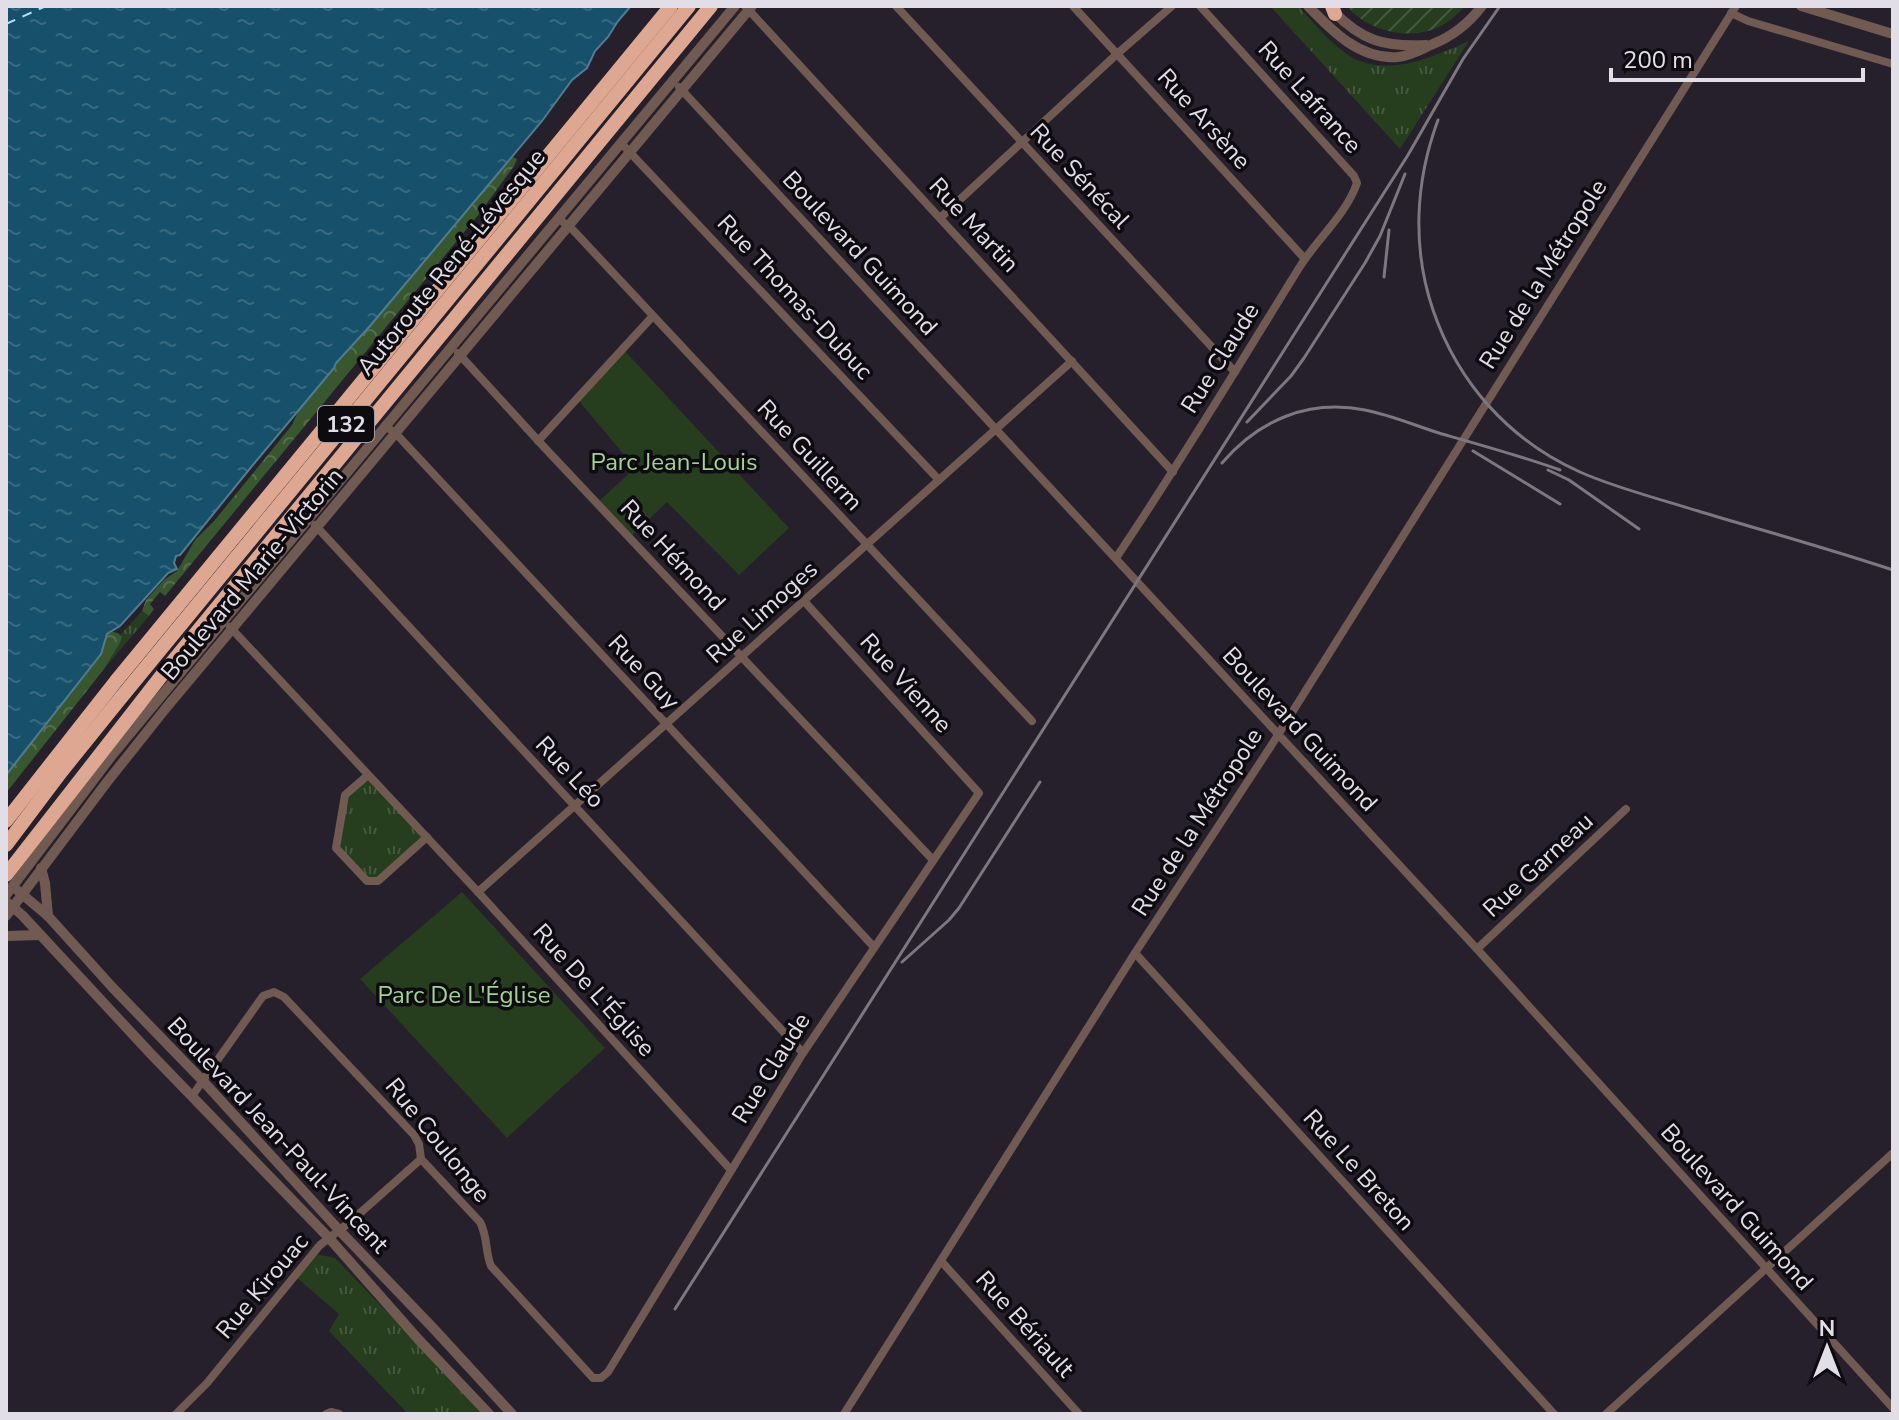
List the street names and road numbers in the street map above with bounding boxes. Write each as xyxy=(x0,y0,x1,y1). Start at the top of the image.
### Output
street label: Rue Lafrance xyxy=(1251,34,1369,160)
street label: Rue Arsène xyxy=(1150,62,1258,176)
street label: Rue Sénécal xyxy=(1023,116,1137,236)
street label: Autoroute René-Lévesque xyxy=(350,142,552,382)
street label: Boulevard Guimond xyxy=(775,164,945,342)
street label: Rue Martin xyxy=(922,171,1026,279)
street label: Rue de la Métropole xyxy=(1472,173,1614,375)
street label: Rue Thomas-Dubuc xyxy=(710,208,880,386)
street label: Rue Claude xyxy=(1173,297,1267,419)
street label: Rue Guillerm xyxy=(750,393,870,517)
road number: 132 xyxy=(318,406,374,442)
street label: Boulevard Marie-Victorin xyxy=(154,461,350,687)
street label: Rue Hémond xyxy=(613,493,733,617)
street label: Rue Limoges xyxy=(700,553,824,671)
street label: Rue Vienne xyxy=(853,626,959,740)
street label: Rue Guy xyxy=(601,628,687,717)
street label: Boulevard Guimond xyxy=(1215,640,1385,818)
street label: Rue de la Métropole xyxy=(1124,722,1270,922)
street label: Rue Léo xyxy=(528,729,612,815)
street label: Rue Garneau xyxy=(1476,806,1600,924)
street label: Rue De L'Église xyxy=(526,917,662,1063)
street label: Rue Claude xyxy=(724,1007,818,1129)
street label: Boulevard Jean-Paul-Vincent xyxy=(160,1010,396,1260)
street label: Rue Coulonge xyxy=(378,1071,498,1209)
street label: Rue Le Breton xyxy=(1296,1102,1422,1238)
street label: Boulevard Guimond xyxy=(1653,1117,1821,1297)
street label: Rue Kirouac xyxy=(209,1227,315,1345)
street label: Rue Bériault xyxy=(969,1264,1082,1385)

